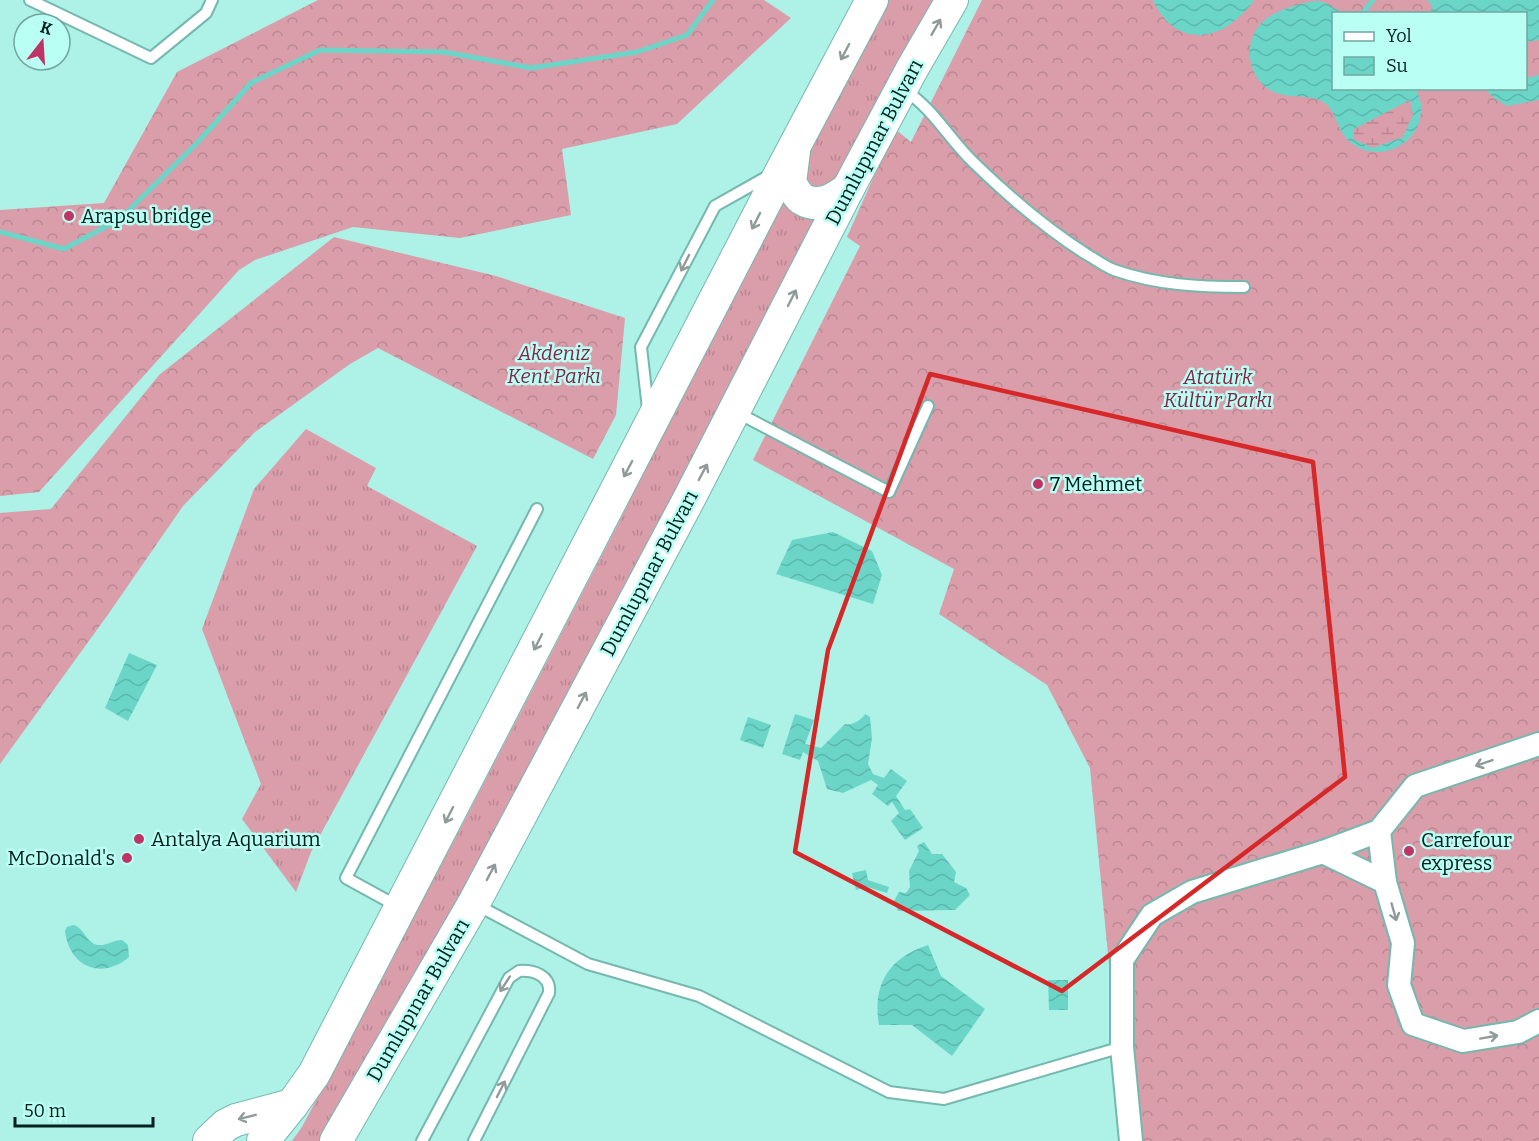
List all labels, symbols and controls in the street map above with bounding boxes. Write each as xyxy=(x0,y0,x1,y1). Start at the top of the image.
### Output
north arrow xyxy=(12,12,72,72)
legend xyxy=(1332,12,1527,90)
text: K xyxy=(38,17,55,39)
one-way arrow xyxy=(931,19,943,36)
text: Yol xyxy=(1386,25,1412,47)
one-way arrow xyxy=(839,43,851,60)
street label: Dumlupınar Bulvarı xyxy=(820,55,928,229)
text: Su xyxy=(1386,55,1408,77)
place label: Arapsu bridge xyxy=(81,204,212,228)
marker: Arapsu bridge xyxy=(62,209,76,223)
one-way arrow xyxy=(750,212,762,229)
one-way arrow xyxy=(679,253,690,271)
one-way arrow xyxy=(787,290,799,308)
park label: Akdeniz Kent Parkı xyxy=(507,341,601,388)
park label: Atatürk Kültür Parkı xyxy=(1164,365,1272,412)
one-way arrow xyxy=(622,460,634,477)
one-way arrow xyxy=(698,463,709,481)
place label: 7 Mehmet xyxy=(1050,472,1142,496)
marker: 7 Mehmet xyxy=(1031,477,1045,491)
street label: Dumlupınar Bulvarı xyxy=(595,486,703,660)
one-way arrow xyxy=(532,633,544,651)
one-way arrow xyxy=(577,691,588,709)
one-way arrow xyxy=(1475,758,1494,769)
one-way arrow xyxy=(442,806,454,824)
place label: Antalya Aquarium xyxy=(151,827,321,851)
place label: Carrefour express xyxy=(1421,828,1512,875)
marker: Antalya Aquarium xyxy=(132,832,146,846)
marker: Carrefour express xyxy=(1402,844,1416,858)
place label: McDonald's xyxy=(8,846,115,870)
marker: McDonald's xyxy=(120,851,134,865)
one-way arrow xyxy=(485,863,497,881)
one-way arrow xyxy=(1389,902,1400,921)
street label: Dumlupınar Bulvarı xyxy=(362,914,474,1086)
one-way arrow xyxy=(499,975,511,992)
one-way arrow xyxy=(1479,1031,1499,1042)
one-way arrow xyxy=(496,1080,507,1098)
scale bar xyxy=(15,1090,153,1128)
text: 50 m xyxy=(24,1100,66,1122)
one-way arrow xyxy=(238,1112,257,1124)

